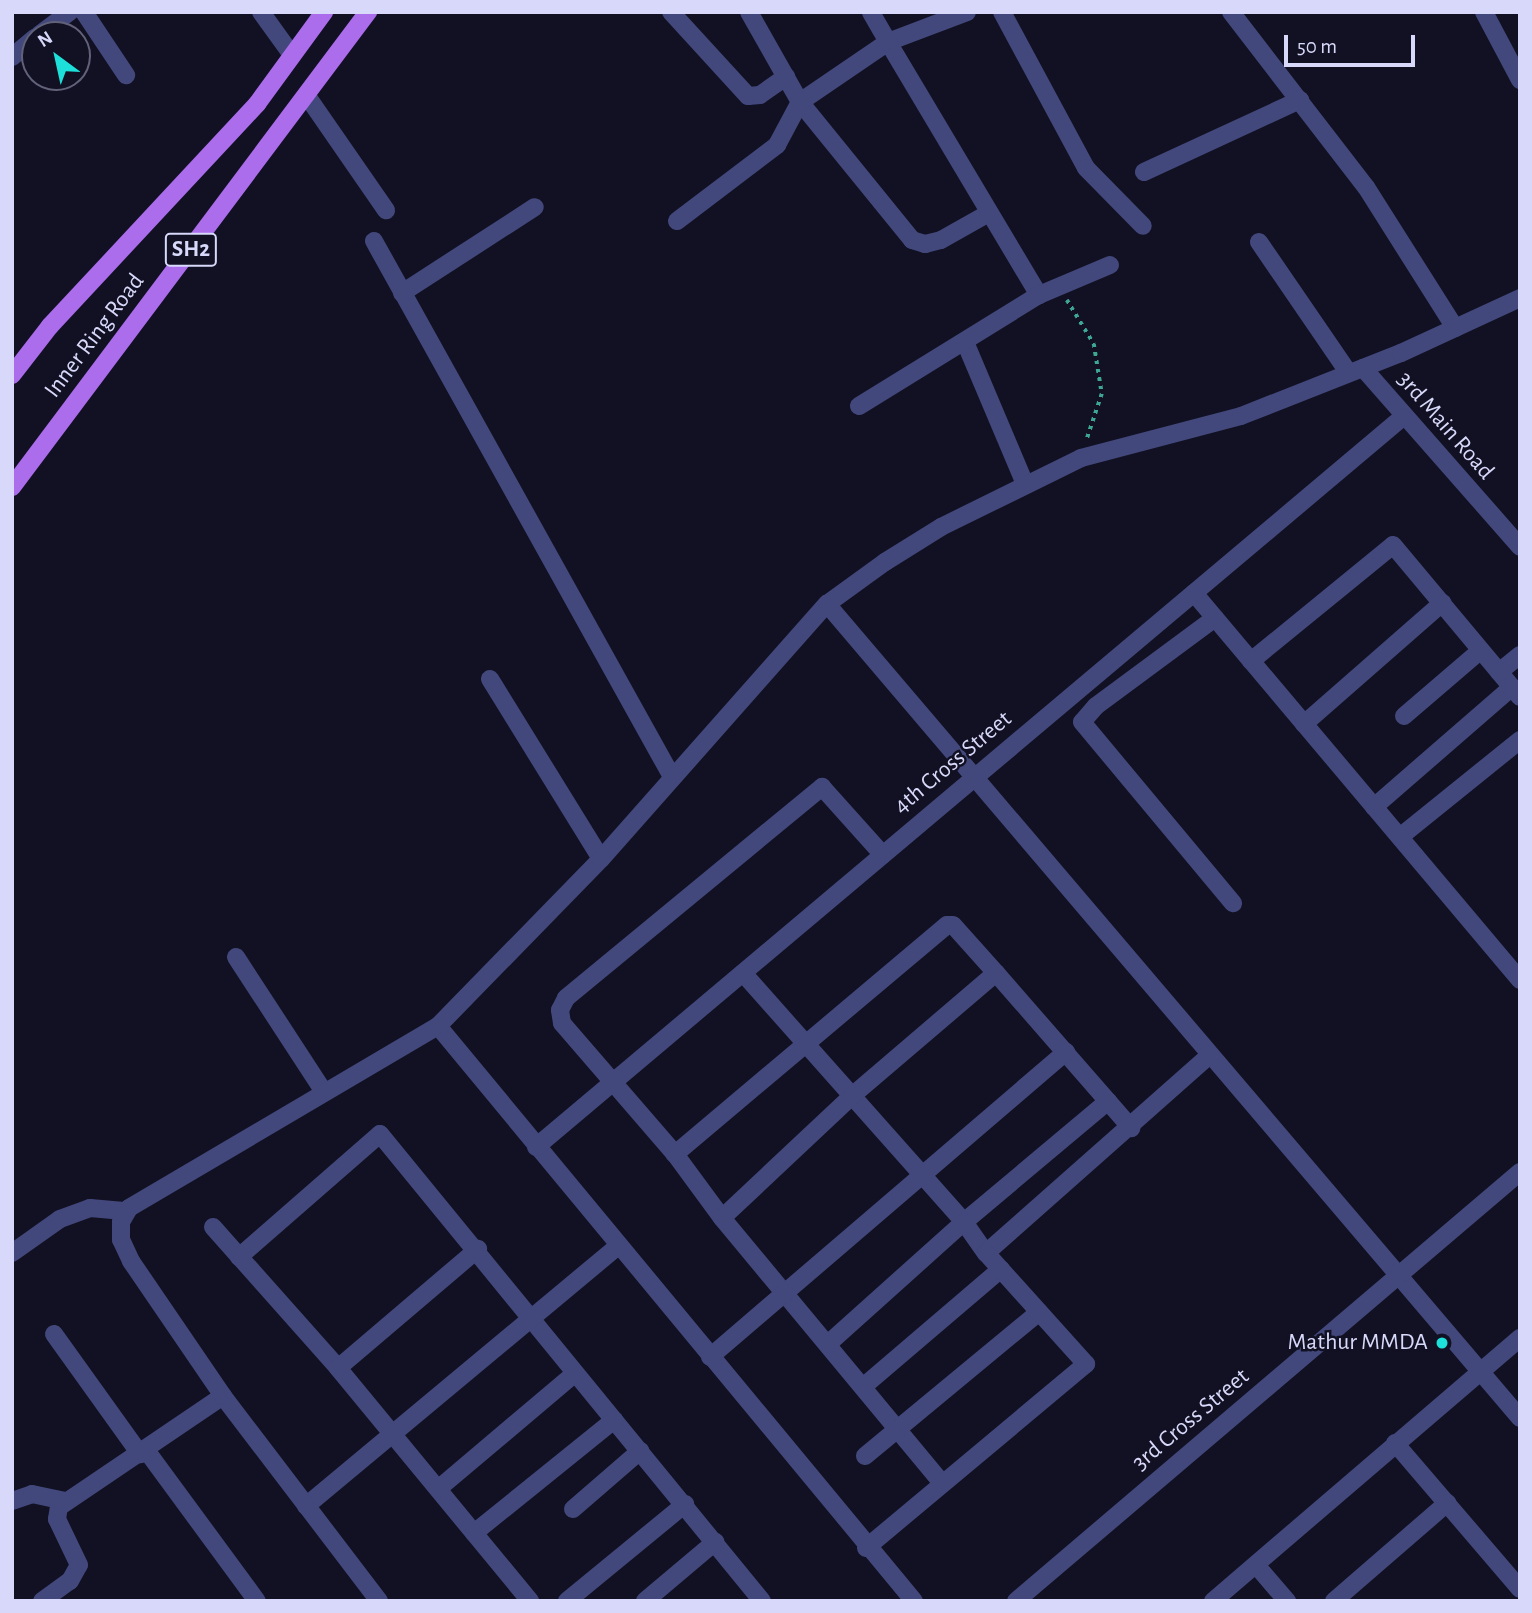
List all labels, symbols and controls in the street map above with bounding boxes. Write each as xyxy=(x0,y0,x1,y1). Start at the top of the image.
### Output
north arrow xyxy=(21,21,91,91)
scale bar xyxy=(1287,21,1418,65)
text: N xyxy=(35,28,56,51)
text: 50 m xyxy=(1297,36,1337,57)
road number: SH2 xyxy=(165,230,217,270)
street label: Inner Ring Road xyxy=(39,268,151,404)
street label: 3rd Main Road xyxy=(1390,366,1500,486)
street label: 4th Cross Street xyxy=(888,705,1018,821)
place label: Mathur MMDA xyxy=(1287,1329,1428,1357)
marker: Mathur MMDA xyxy=(1434,1335,1450,1351)
street label: 3rd Cross Street xyxy=(1127,1363,1255,1477)

